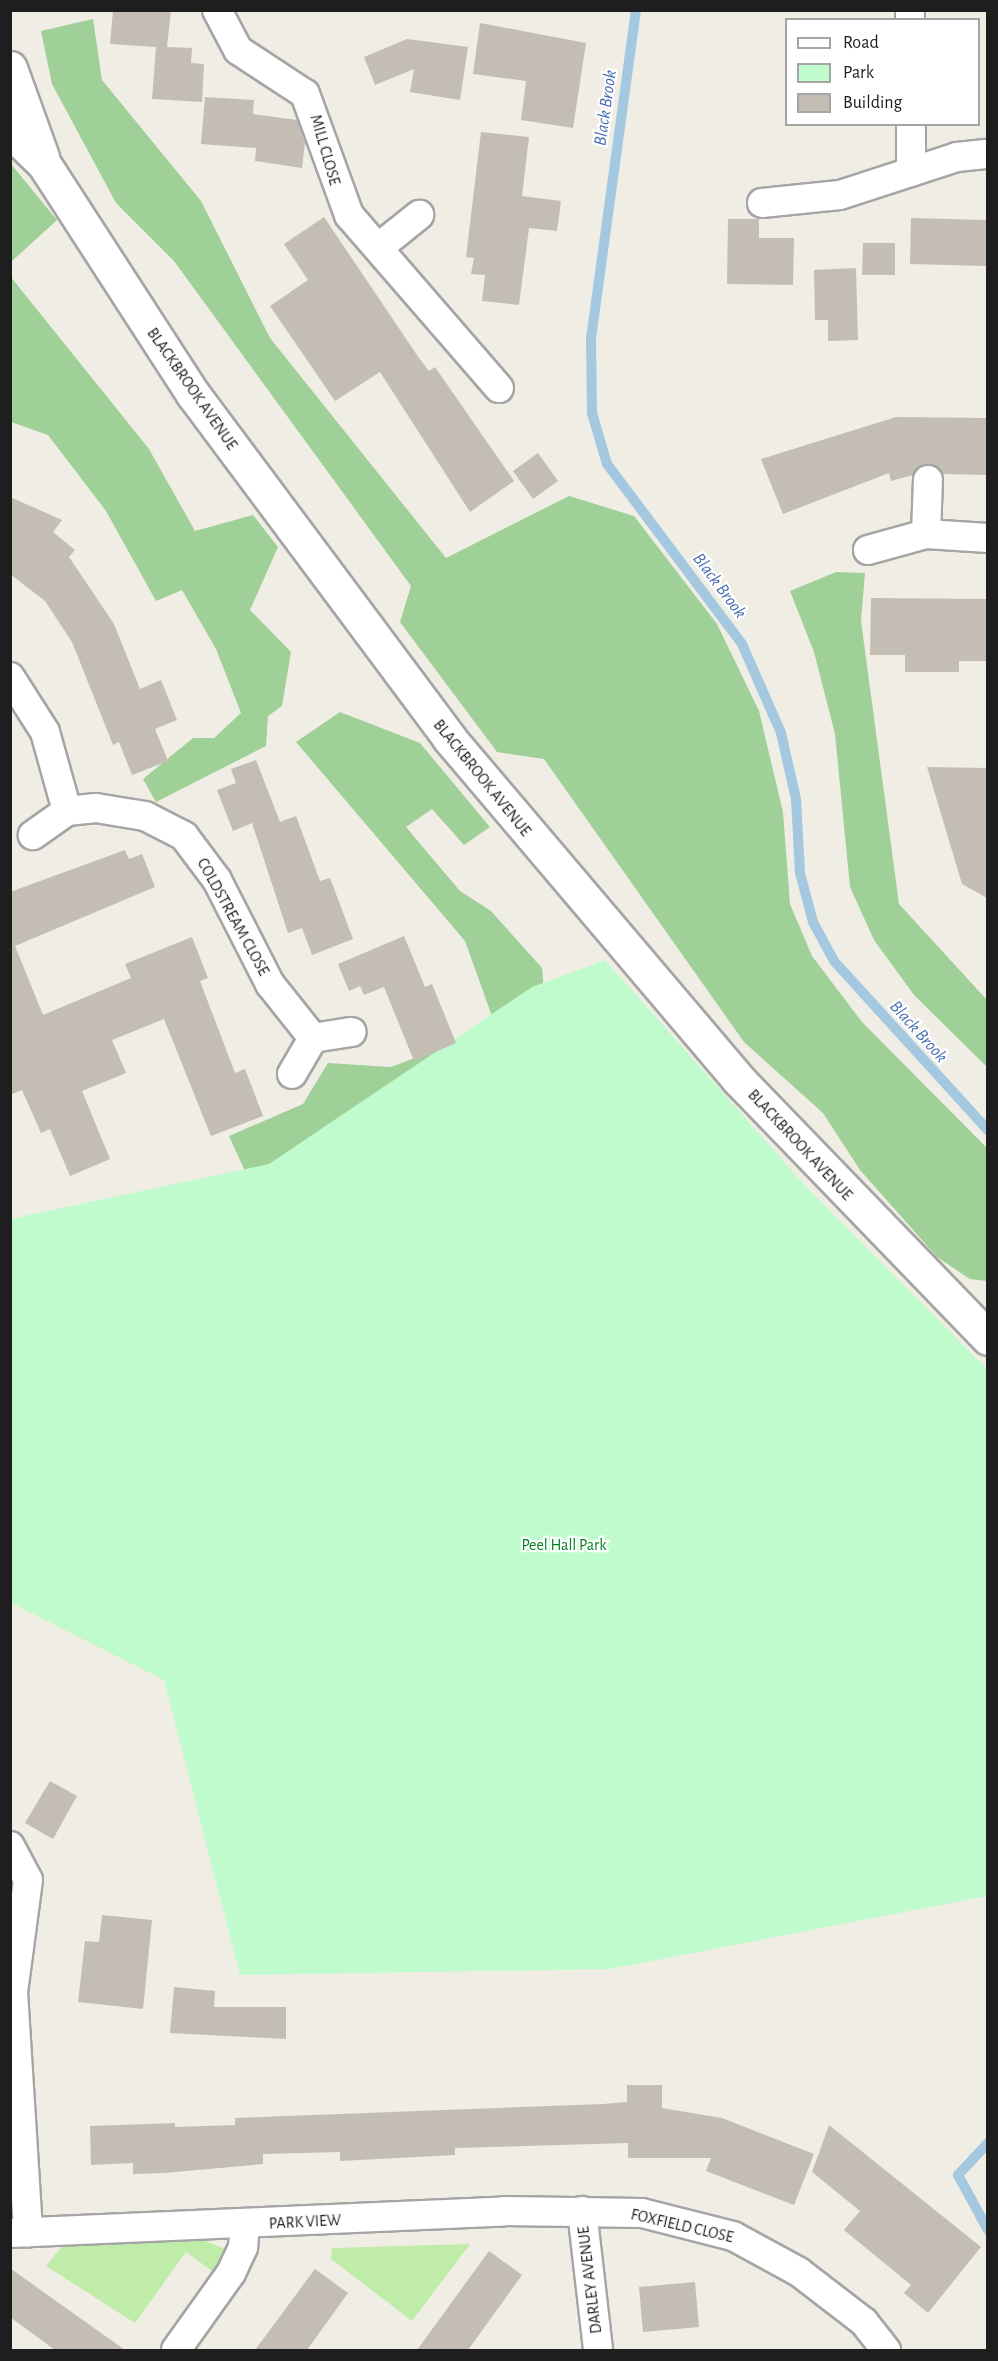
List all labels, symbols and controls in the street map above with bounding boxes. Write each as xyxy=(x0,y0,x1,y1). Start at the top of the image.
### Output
legend xyxy=(785,18,980,126)
text: Road xyxy=(843,34,879,52)
text: Park xyxy=(843,64,874,82)
water label: Black Brook xyxy=(590,69,622,147)
text: Building xyxy=(843,94,902,112)
street label: MILL CLOSE xyxy=(306,112,344,188)
street label: BLACKBROOK AVENUE xyxy=(143,324,241,454)
water label: Black Brook xyxy=(687,549,751,623)
street label: BLACKBROOK AVENUE xyxy=(429,716,535,840)
street label: COLDSTREAM CLOSE xyxy=(193,855,273,979)
water label: Black Brook xyxy=(884,996,952,1068)
street label: BLACKBROOK AVENUE xyxy=(744,1086,856,1204)
park label: Peel Hall Park xyxy=(521,1535,607,1555)
street label: FOXFIELD CLOSE xyxy=(629,2205,735,2247)
street label: PARK VIEW xyxy=(268,2211,342,2233)
street label: DARLEY AVENUE xyxy=(574,2225,606,2335)

